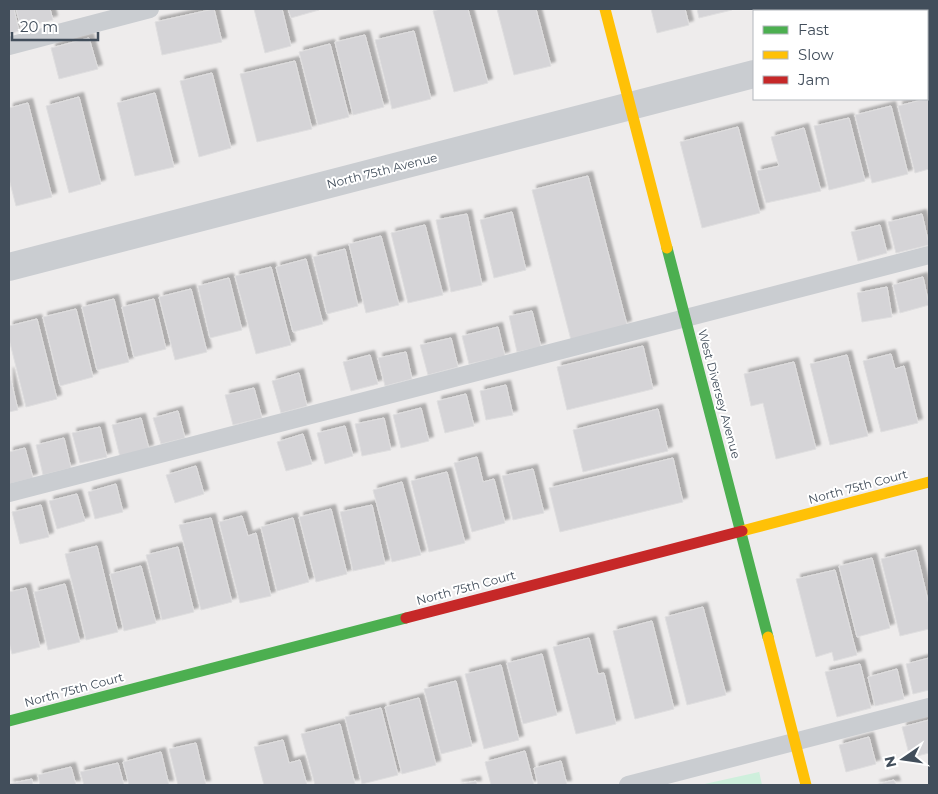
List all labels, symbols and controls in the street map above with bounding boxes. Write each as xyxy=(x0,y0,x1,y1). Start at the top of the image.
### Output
scale bar xyxy=(12,10,99,42)
legend xyxy=(753,10,928,100)
text: 20 m xyxy=(20,17,58,36)
text: Fast xyxy=(798,20,829,39)
text: Slow xyxy=(798,45,834,64)
text: Jam xyxy=(797,70,830,89)
street label: North 75th Avenue xyxy=(325,150,439,192)
street label: West Diversey Avenue xyxy=(695,328,744,460)
street label: North 75th Court xyxy=(807,466,909,507)
street label: North 75th Court xyxy=(415,567,517,608)
street label: North 75th Court xyxy=(23,669,125,710)
north arrow xyxy=(878,734,928,784)
text: N xyxy=(880,754,900,769)

